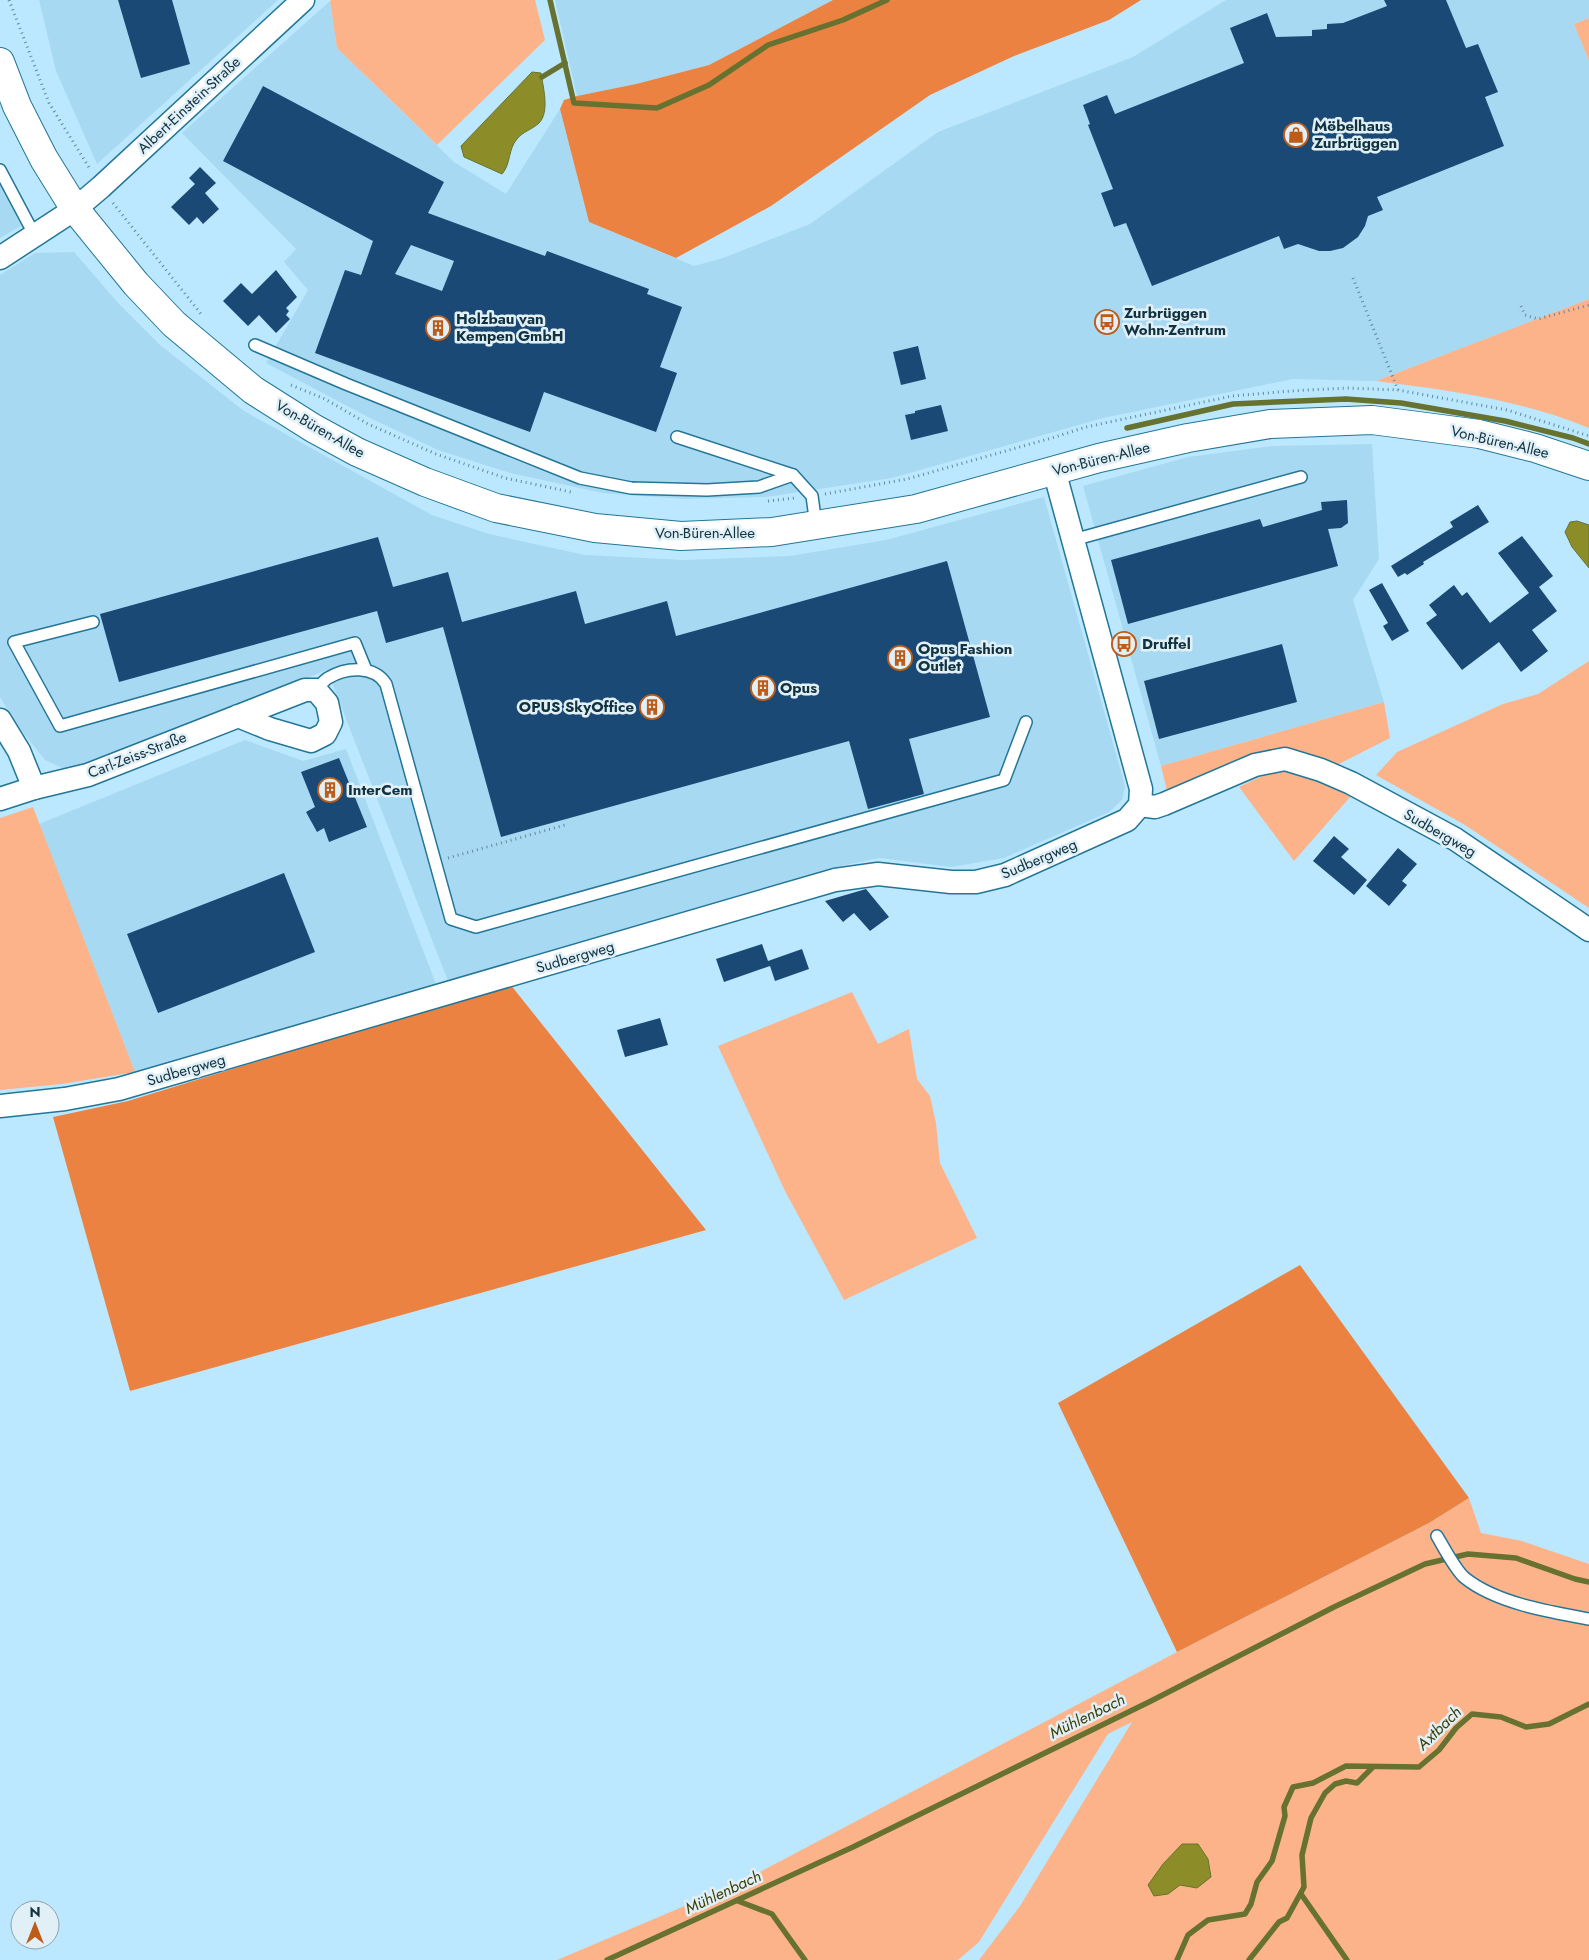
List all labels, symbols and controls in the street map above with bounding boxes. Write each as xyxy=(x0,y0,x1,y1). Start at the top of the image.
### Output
street label: Albert-Einstein-Straße xyxy=(132,51,246,159)
place label: Möbelhaus Zurbrüggen xyxy=(1314,115,1397,154)
shop icon: Möbelhaus Zurbrüggen xyxy=(1283,122,1309,148)
place label: Zurbrüggen Wohn-Zentrum xyxy=(1124,302,1226,341)
place label: Holzbau van Kempen GmbH xyxy=(456,308,563,347)
bus stop icon: Zurbrüggen Wohn-Zentrum xyxy=(1094,309,1120,335)
building icon: Holzbau van Kempen GmbH xyxy=(425,315,451,341)
street label: Von-Büren-Allee xyxy=(271,394,369,464)
street label: Von-Büren-Allee xyxy=(1449,420,1551,464)
street label: Von-Büren-Allee xyxy=(1050,436,1152,482)
street label: Von-Büren-Allee xyxy=(655,522,755,544)
bus stop icon: Druffel xyxy=(1111,631,1137,657)
place label: Druffel xyxy=(1142,633,1191,655)
place label: Opus Fashion Outlet xyxy=(918,638,1012,677)
building icon: Opus Fashion Outlet xyxy=(887,645,913,671)
building icon: Opus xyxy=(750,675,776,701)
place label: Opus xyxy=(780,677,817,699)
building icon: OPUS SkyOffice xyxy=(639,694,665,720)
place label: OPUS SkyOffice xyxy=(519,696,634,718)
street label: Carl-Zeiss-Straße xyxy=(84,726,190,784)
building icon: InterCem xyxy=(317,777,343,803)
place label: InterCem xyxy=(348,779,413,801)
street label: Sudbergweg xyxy=(1400,803,1480,863)
street label: Sudbergweg xyxy=(998,833,1080,885)
street label: Sudbergweg xyxy=(533,935,617,979)
street label: Sudbergweg xyxy=(144,1048,228,1092)
water label: Mühlenbach xyxy=(1045,1688,1129,1744)
water label: Axtbach xyxy=(1411,1701,1467,1756)
water label: Mühlenbach xyxy=(681,1864,765,1920)
north arrow xyxy=(10,1900,60,1950)
text: N xyxy=(29,1902,41,1922)

